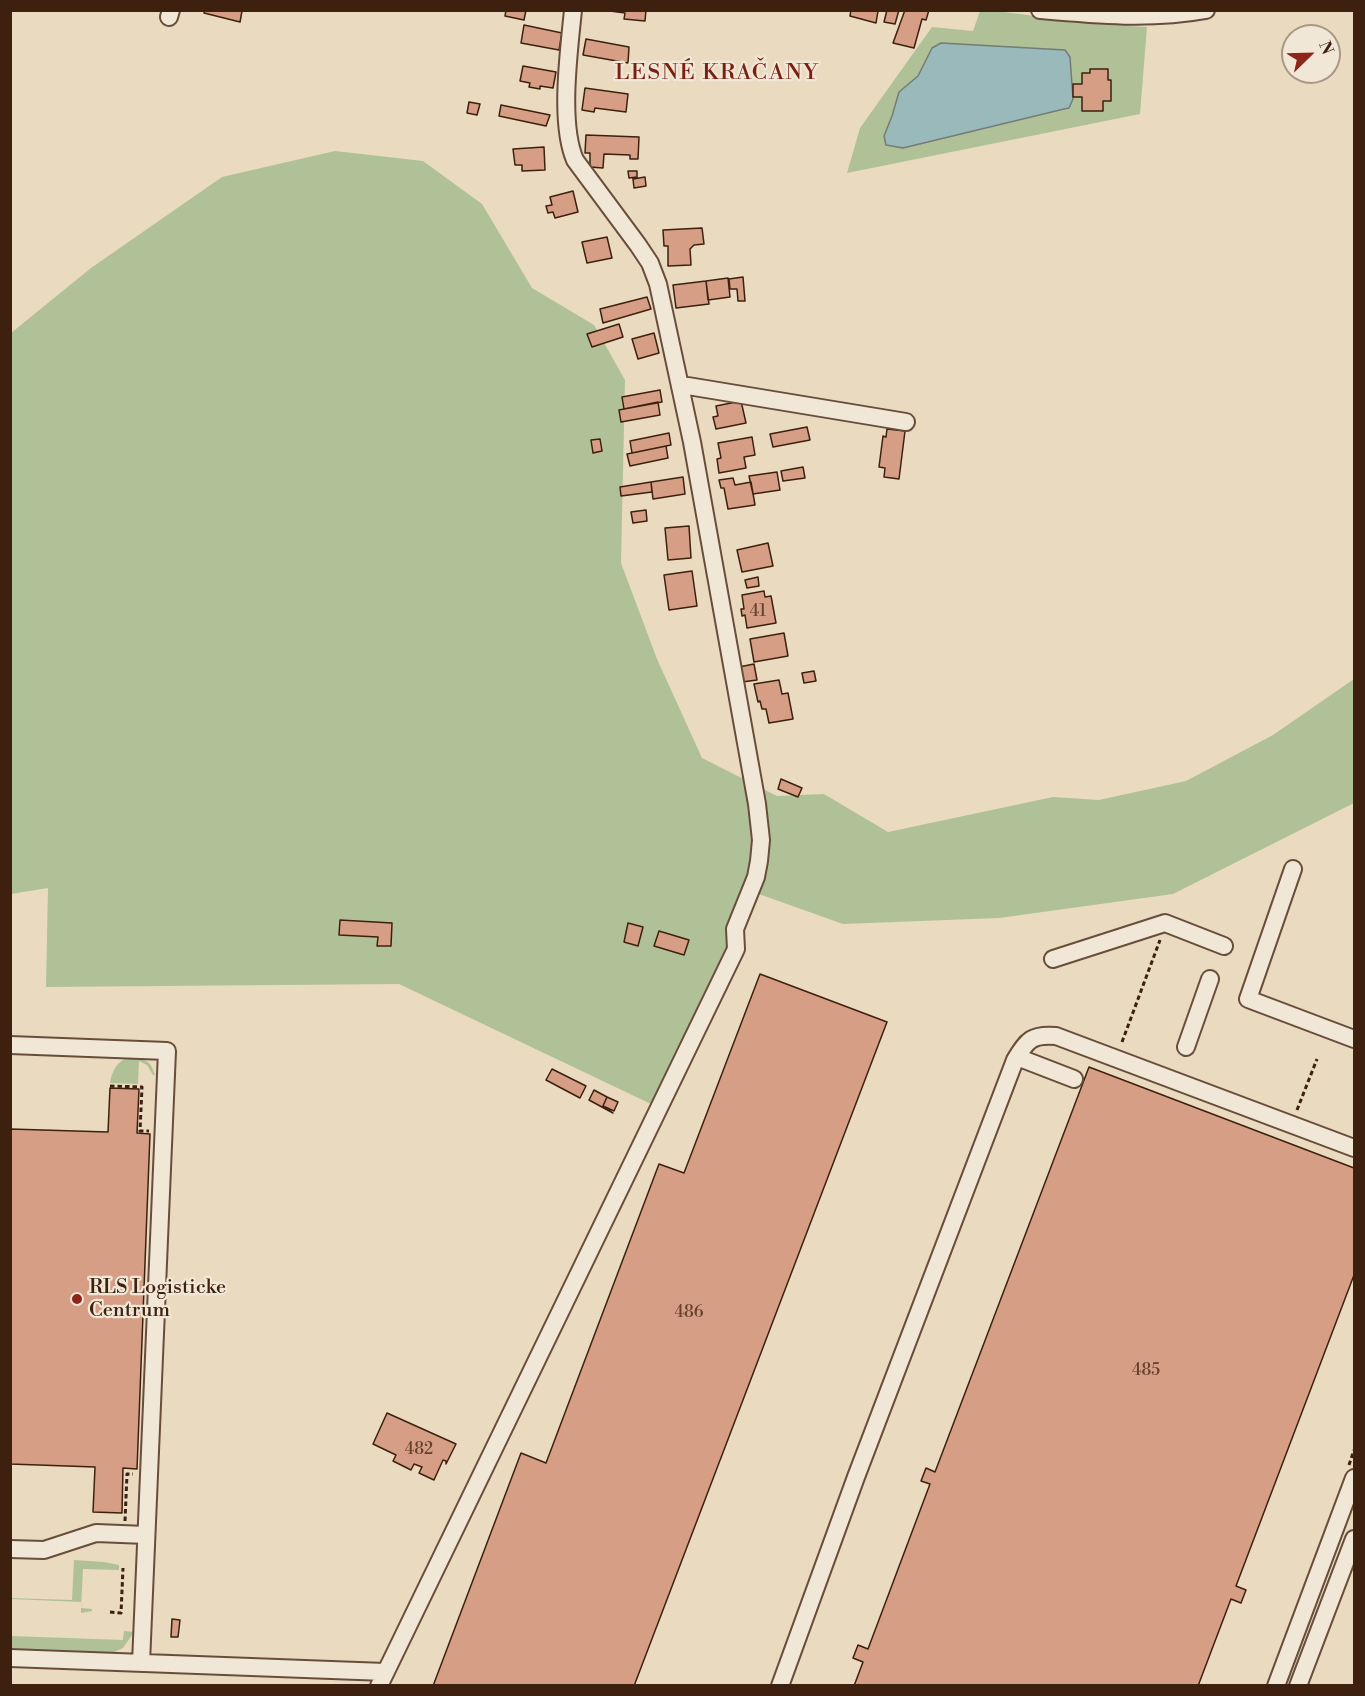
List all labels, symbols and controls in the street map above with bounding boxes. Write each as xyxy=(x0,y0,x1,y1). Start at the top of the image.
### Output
north arrow xyxy=(1281,24,1341,84)
text: N xyxy=(1314,38,1337,57)
district label: LESNÉ KRAČANY xyxy=(615,61,819,87)
house number: 41 xyxy=(750,602,766,622)
place label: RLS Logisticke Centrum xyxy=(89,1276,226,1323)
marker: RLS Logisticke Centrum xyxy=(70,1292,84,1306)
house number: 486 xyxy=(674,1303,704,1323)
house number: 485 xyxy=(1132,1361,1160,1381)
house number: 482 xyxy=(405,1440,433,1460)

